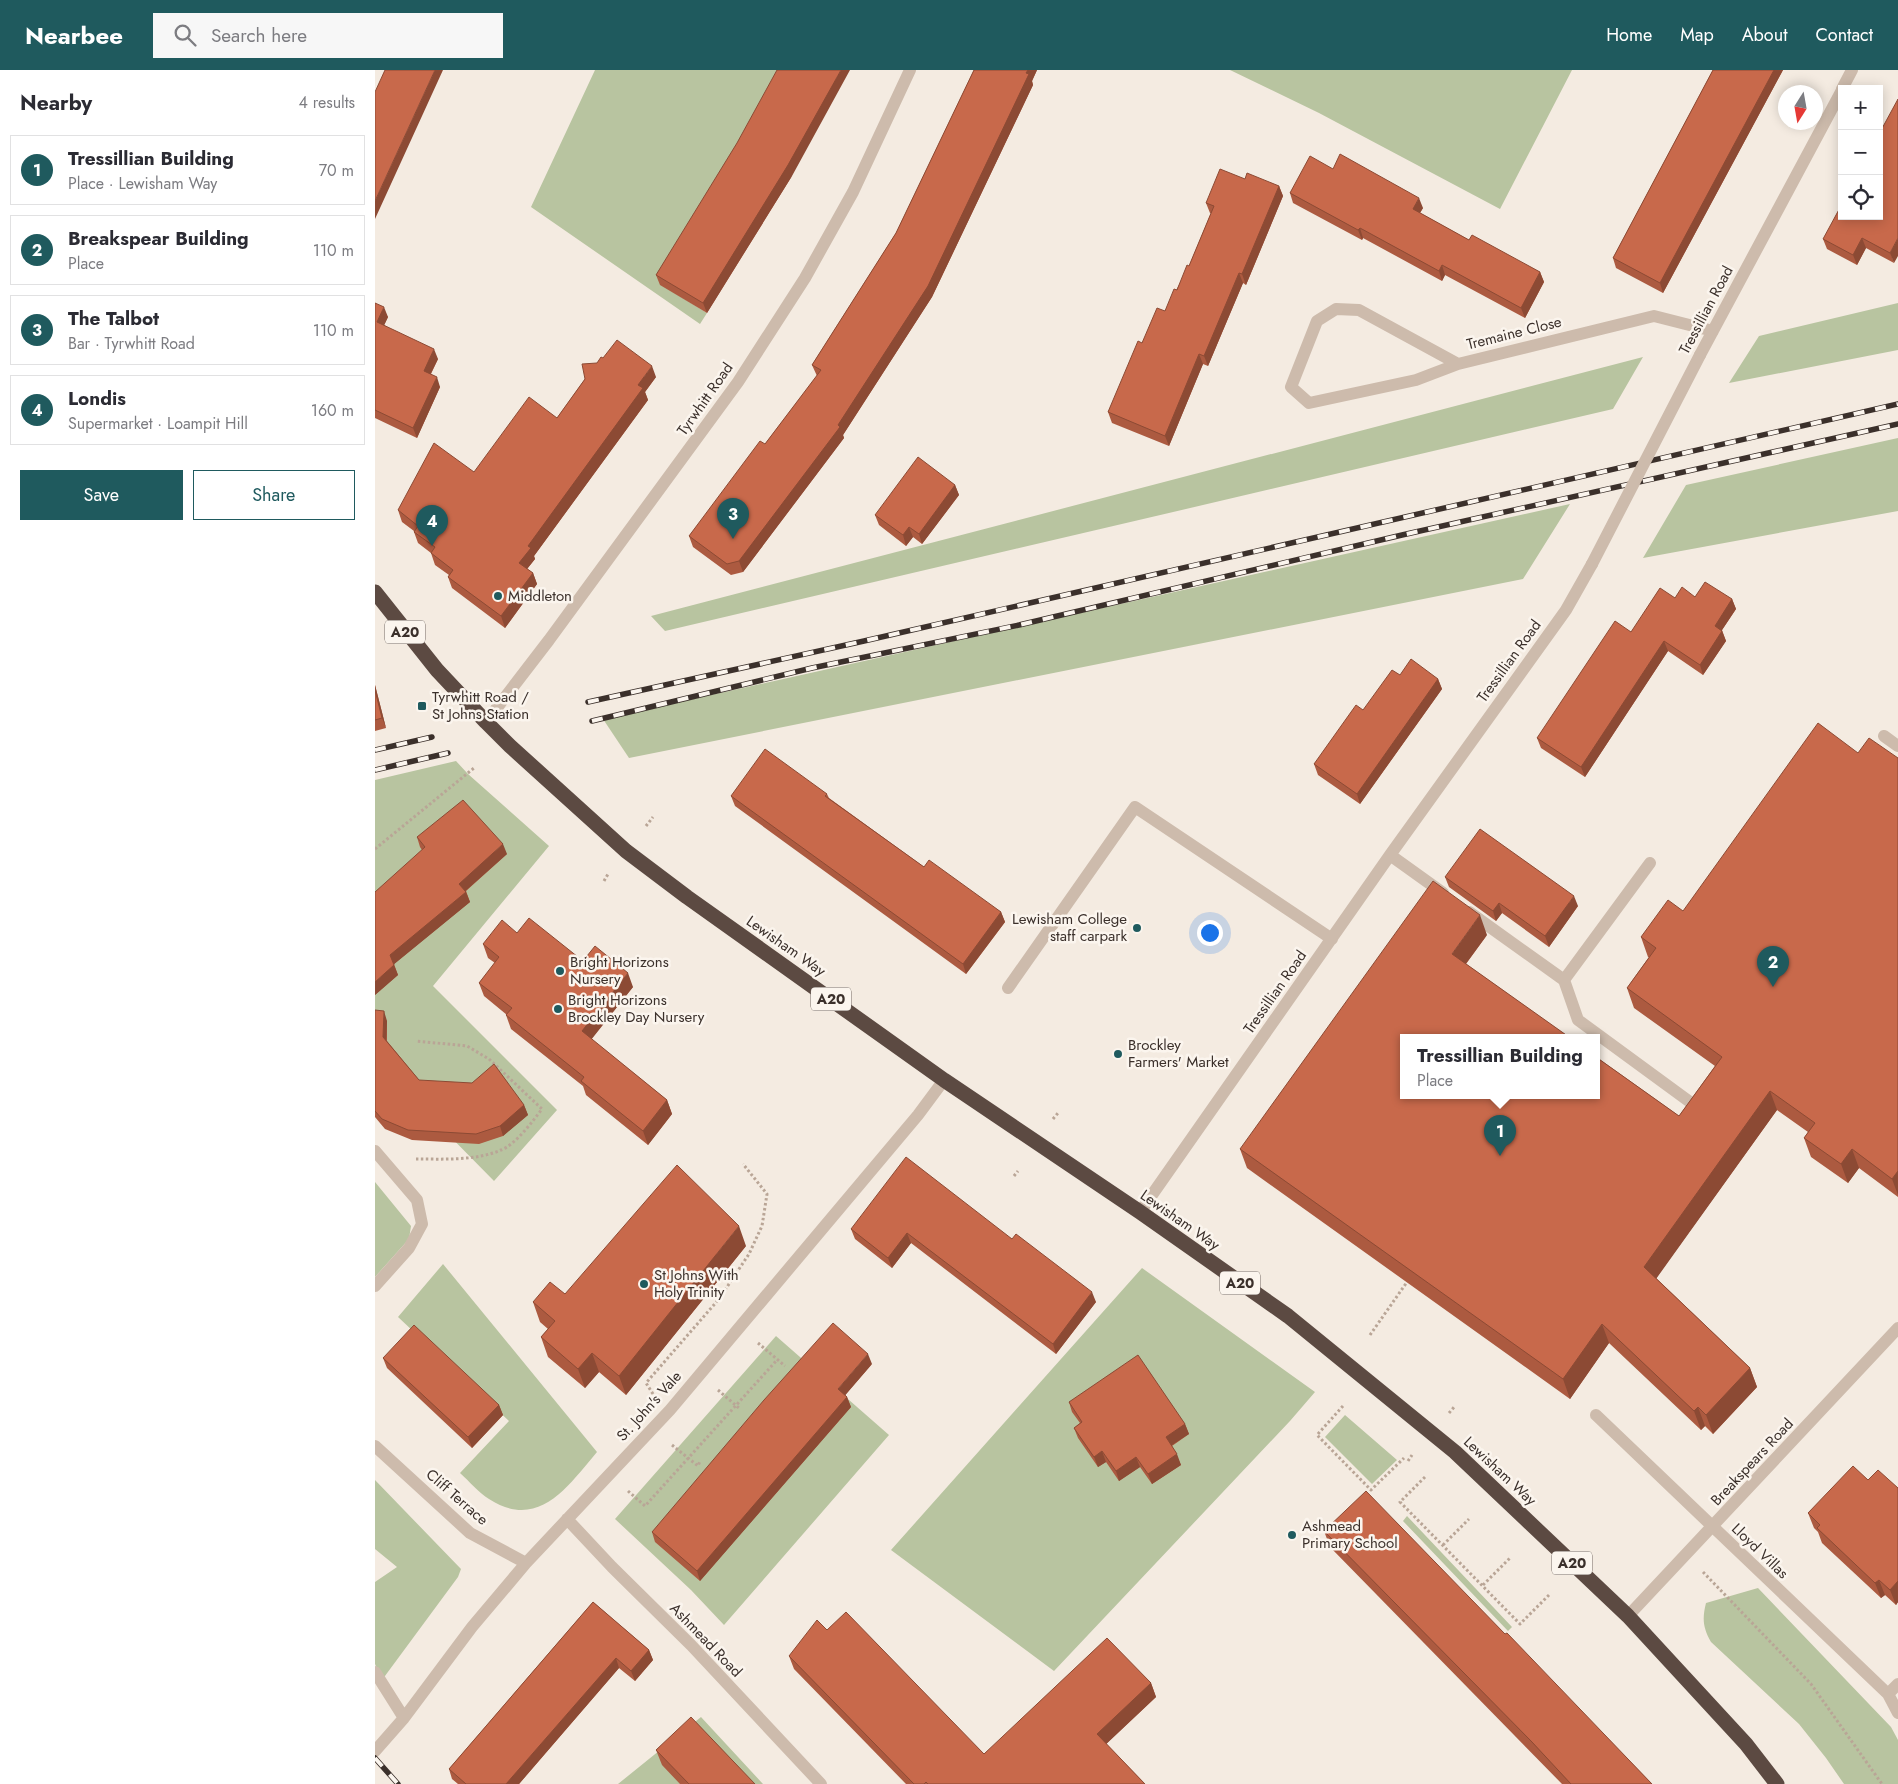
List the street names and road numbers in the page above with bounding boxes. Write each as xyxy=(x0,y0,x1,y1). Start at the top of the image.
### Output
street label: Tressillian Road xyxy=(1673,262,1739,358)
street label: Tremaine Close xyxy=(1464,311,1564,355)
street label: Tyrwhitt Road xyxy=(672,358,738,440)
street label: Tressillian Road xyxy=(1472,615,1546,707)
road number: A20 xyxy=(385,620,425,644)
street label: Lewisham Way xyxy=(742,910,831,982)
street label: Tressillian Road xyxy=(1238,946,1312,1038)
road number: A20 xyxy=(811,988,851,1011)
street label: Lewisham Way xyxy=(1136,1184,1225,1256)
road number: A20 xyxy=(1220,1272,1260,1294)
street label: St. John's Vale xyxy=(611,1366,687,1446)
street label: Breakspears Road xyxy=(1706,1413,1798,1511)
street label: Lewisham Way xyxy=(1459,1431,1542,1511)
street label: Cliff Terrace xyxy=(421,1464,493,1531)
street label: Lloyd Villas xyxy=(1727,1518,1793,1584)
road number: A20 xyxy=(1552,1552,1592,1575)
street label: Ashmead Road xyxy=(665,1598,747,1682)

